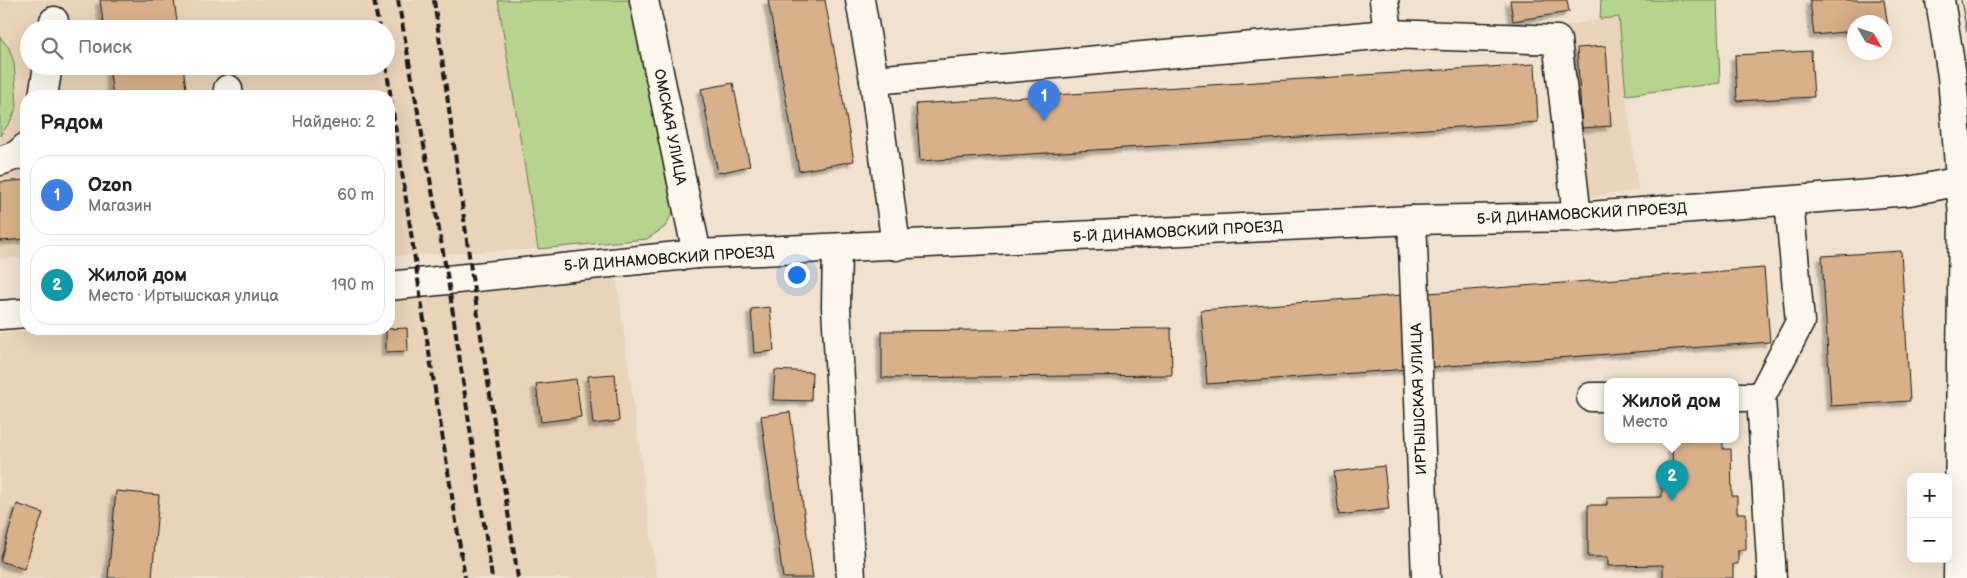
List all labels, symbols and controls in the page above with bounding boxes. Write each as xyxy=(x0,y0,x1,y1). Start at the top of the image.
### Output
north arrow xyxy=(1847,15,1892,60)
search box xyxy=(20,20,395,75)
icon: search xyxy=(38,34,66,62)
text: Поиск xyxy=(78,36,132,59)
street label: ОМСКАЯ УЛИЦА xyxy=(649,67,691,188)
pin: 1 xyxy=(1028,80,1060,121)
text: Рядом xyxy=(40,110,103,135)
text: Найдено: 2 xyxy=(291,113,375,132)
text: Ozon xyxy=(88,174,132,197)
text: 1 xyxy=(54,186,60,205)
text: 60 m xyxy=(337,186,374,205)
text: Магазин xyxy=(88,197,152,216)
street label: 5-Й ДИНАМОВСКИЙ ПРОЕЗД xyxy=(1476,199,1688,229)
street label: 5-Й ДИНАМОВСКИЙ ПРОЕЗД xyxy=(1072,217,1284,247)
street label: 5-Й ДИНАМОВСКИЙ ПРОЕЗД xyxy=(563,242,775,276)
your location xyxy=(784,262,810,288)
text: Жилой дом xyxy=(88,264,187,287)
text: 2 xyxy=(52,276,62,295)
text: 190 m xyxy=(332,276,374,295)
text: Место · Иртышская улица xyxy=(88,287,279,306)
street label: ИРТЫШСКАЯ УЛИЦА xyxy=(1407,322,1431,475)
popup xyxy=(1604,378,1739,443)
text: Жилой дом xyxy=(1622,390,1721,413)
text: Место xyxy=(1622,413,1668,432)
pin: 2 xyxy=(1656,460,1688,501)
map controls xyxy=(1907,473,1952,563)
button: + xyxy=(1907,473,1952,518)
button: − xyxy=(1907,518,1952,563)

